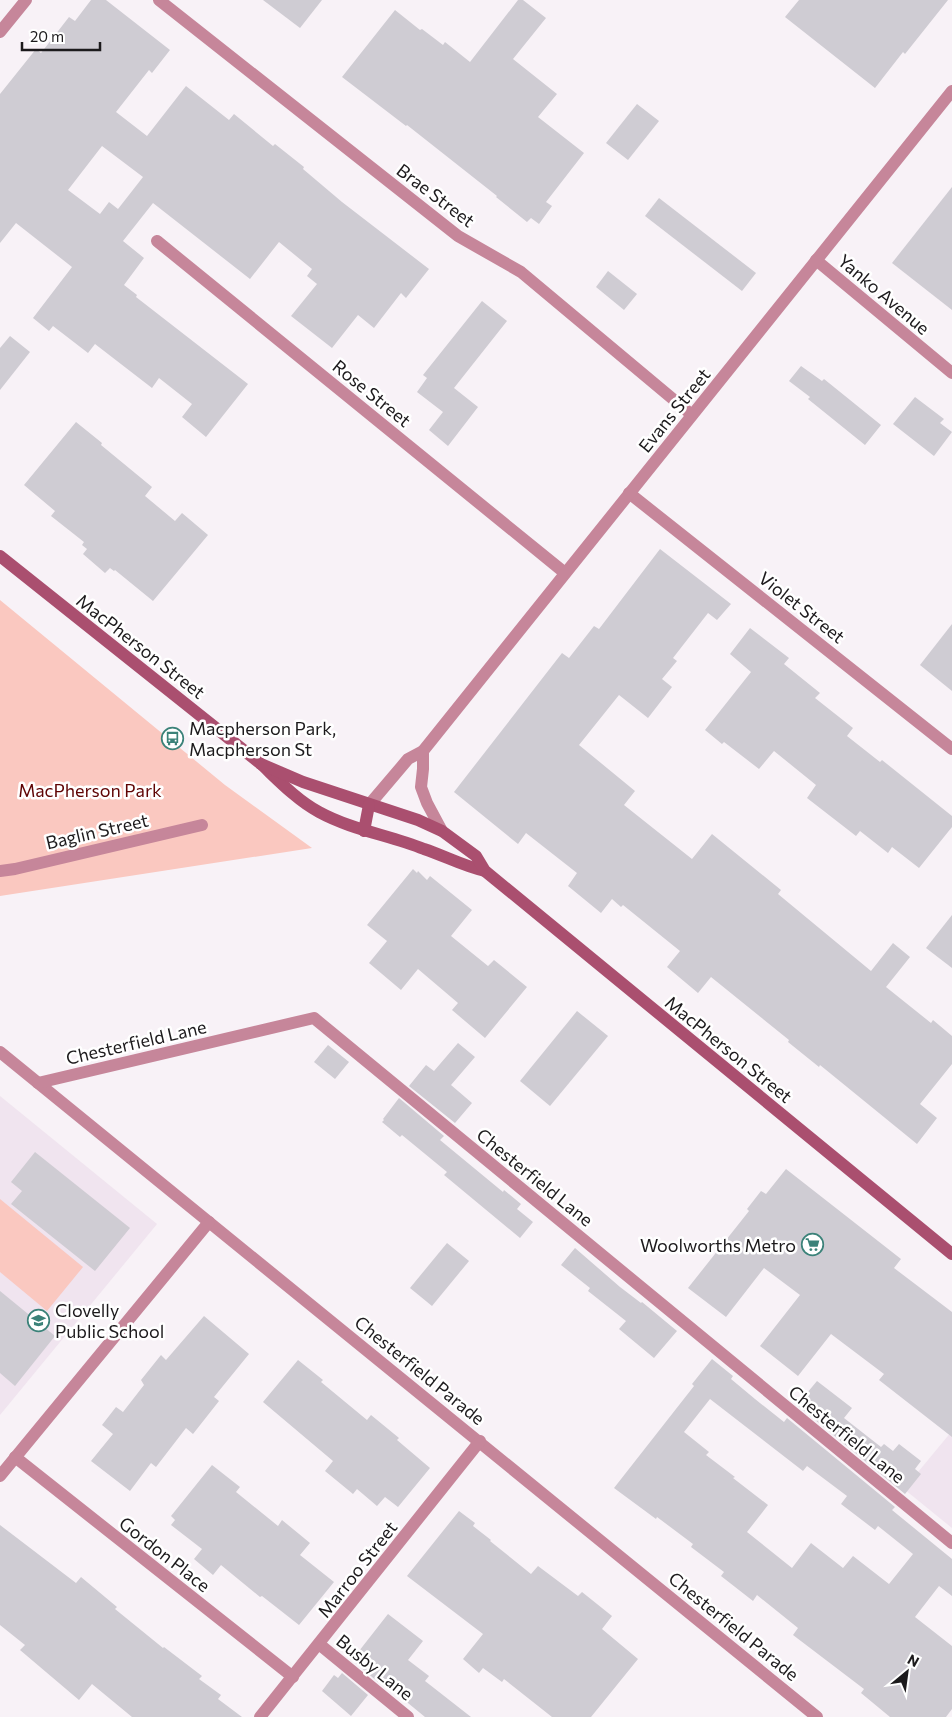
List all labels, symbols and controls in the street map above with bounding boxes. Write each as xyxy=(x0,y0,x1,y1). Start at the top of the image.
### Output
scale bar xyxy=(22,20,100,52)
text: 20 m xyxy=(30,27,64,45)
street label: Brae Street xyxy=(393,159,479,231)
street label: Yanko Avenue xyxy=(834,249,934,339)
street label: Rose Street xyxy=(329,355,415,431)
street label: Evans Street xyxy=(633,364,715,456)
street label: Violet Street xyxy=(754,567,850,647)
street label: MacPherson Street xyxy=(72,589,210,703)
place label: Macpherson Park, Macpherson St xyxy=(189,717,336,760)
bus stop icon: Macpherson Park, Macpherson St xyxy=(161,726,185,750)
park label: MacPherson Park xyxy=(18,779,162,801)
street label: Baglin Street xyxy=(44,809,150,853)
street label: MacPherson Street xyxy=(661,991,797,1107)
street label: Chesterfield Lane xyxy=(64,1015,208,1069)
street label: Chesterfield Lane xyxy=(472,1123,598,1231)
supermarket icon: Woolworths Metro xyxy=(800,1233,824,1257)
place label: Woolworths Metro xyxy=(640,1234,796,1256)
place label: Clovelly Public School xyxy=(55,1299,164,1342)
school or university icon: Clovelly Public School xyxy=(27,1308,51,1332)
street label: Chesterfield Parade xyxy=(351,1311,489,1429)
street label: Chesterfield Lane xyxy=(784,1380,910,1488)
street label: Gordon Place xyxy=(115,1512,215,1596)
street label: Marroo Street xyxy=(313,1516,401,1622)
street label: Chesterfield Parade xyxy=(665,1567,803,1685)
street label: Busby Lane xyxy=(332,1629,418,1705)
north arrow xyxy=(882,1647,932,1697)
text: N xyxy=(905,1650,922,1670)

